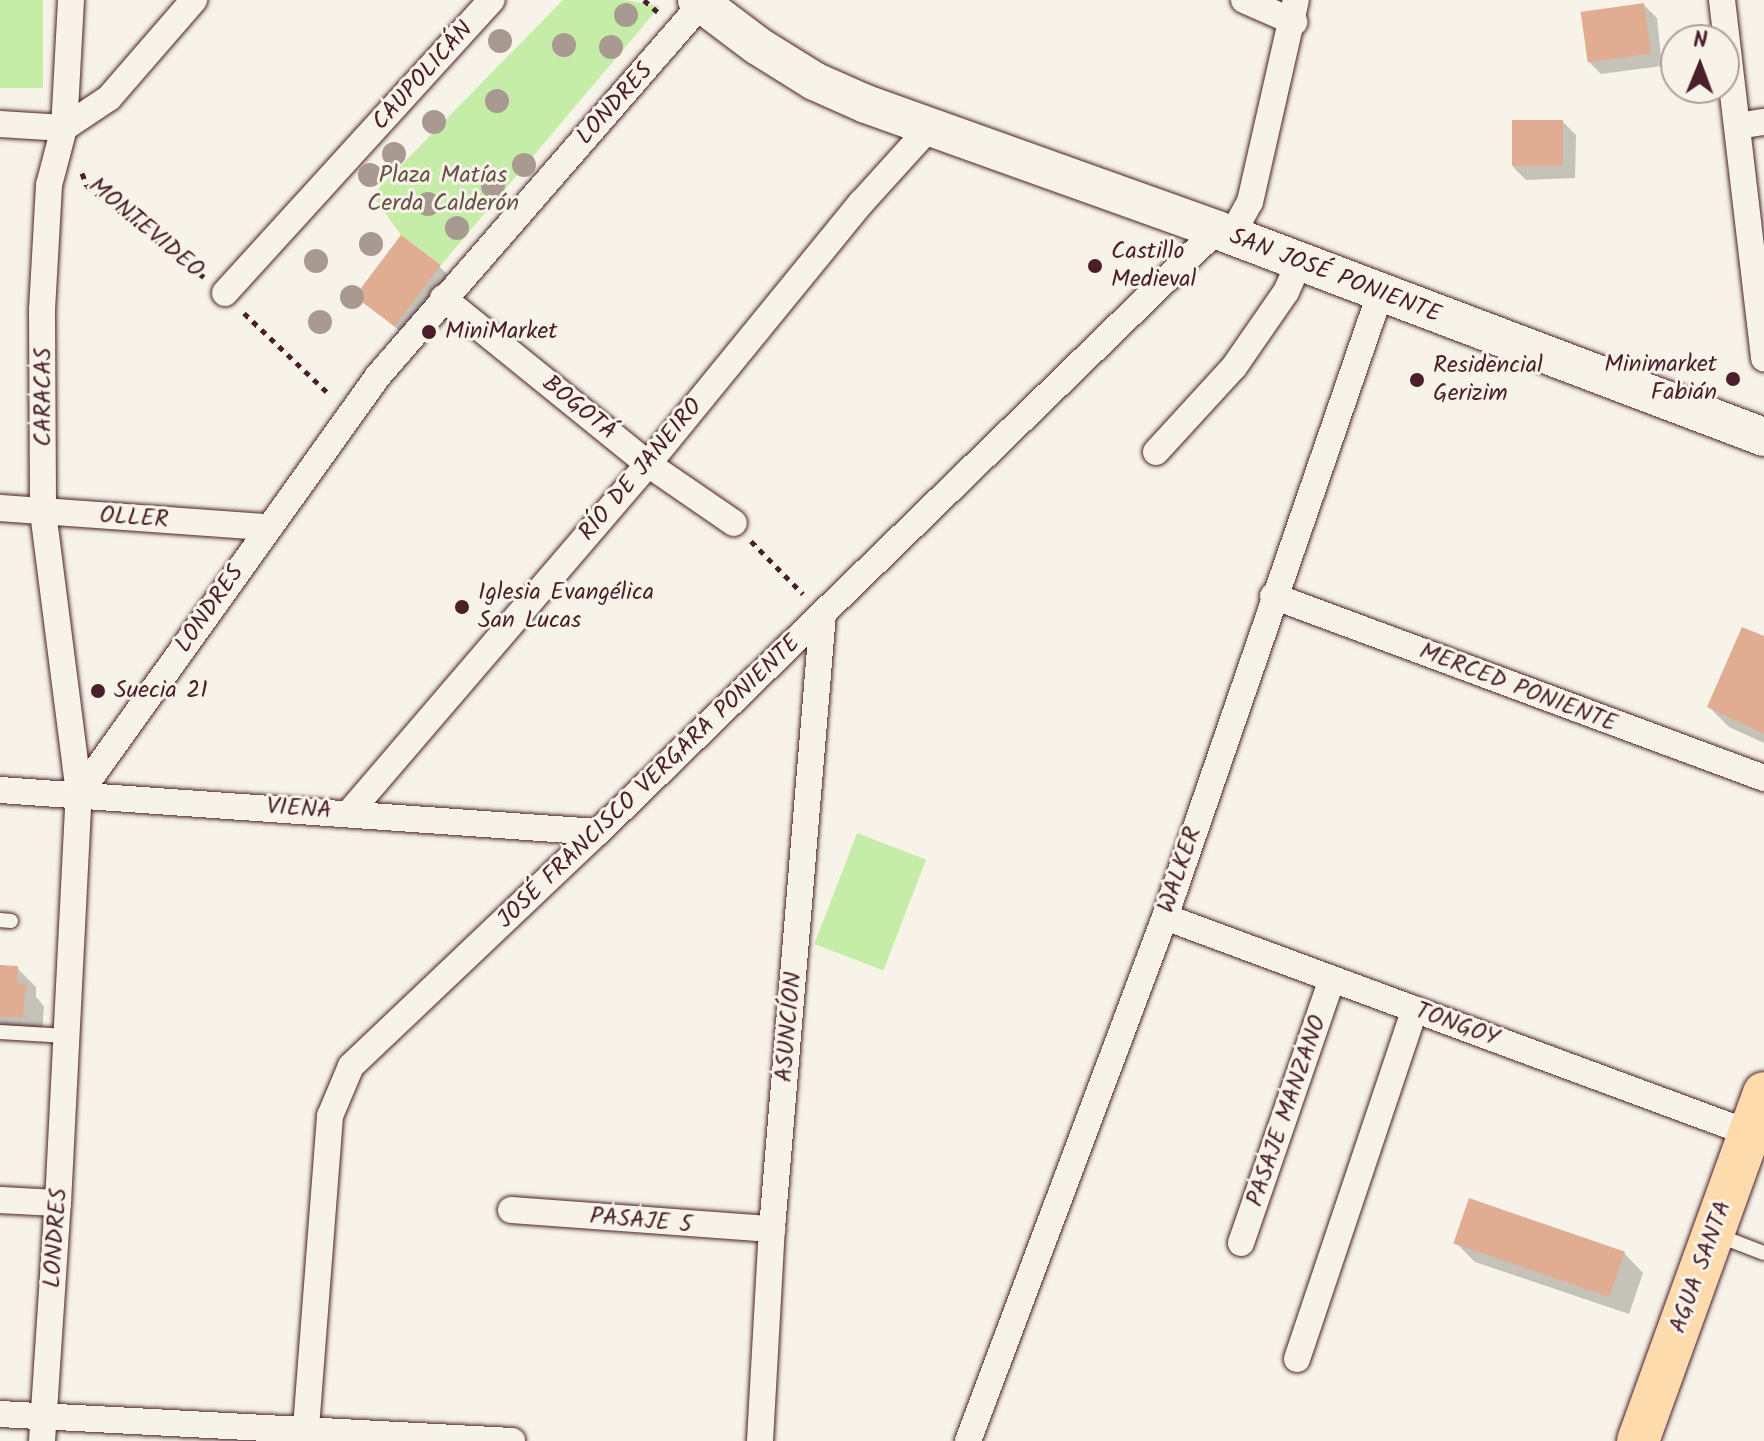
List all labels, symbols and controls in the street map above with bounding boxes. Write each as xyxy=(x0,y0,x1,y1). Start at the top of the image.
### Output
street label: CAUPOLICÁN xyxy=(367,16,479,136)
north arrow xyxy=(1660,24,1740,104)
text: N xyxy=(1693,24,1708,59)
street label: LONDRES xyxy=(571,57,659,151)
park label: Plaza Matías Cerda Calderón xyxy=(367,162,519,218)
street label: MONTEVIDEO xyxy=(83,172,209,284)
street label: SAN JOSÉ PONIENTE xyxy=(1225,222,1445,330)
place label: Castillo Medieval xyxy=(1111,238,1196,294)
marker: Castillo Medieval xyxy=(1086,257,1104,275)
place label: MiniMarket xyxy=(445,318,558,346)
marker: MiniMarket xyxy=(420,323,438,341)
street label: CARACAS xyxy=(30,347,58,447)
place label: Minimarket Fabián xyxy=(1604,351,1717,407)
place label: Residencial Gerizim xyxy=(1433,352,1543,408)
street label: BOGOTÁ xyxy=(536,369,622,447)
marker: Minimarket Fabián xyxy=(1724,370,1742,388)
marker: Residencial Gerizim xyxy=(1408,371,1426,389)
street label: RÍO DE JANEIRO xyxy=(573,393,709,547)
street label: OLLER xyxy=(99,501,169,535)
street label: LONDRES xyxy=(169,560,251,658)
place label: Iglesia Evangélica San Lucas xyxy=(478,579,654,635)
marker: Iglesia Evangélica San Lucas xyxy=(453,598,471,616)
street label: JOSÉ FRANCISCO VERGARA PONIENTE xyxy=(492,629,806,935)
street label: MERCED PONIENTE xyxy=(1415,637,1621,739)
place label: Suecia 21 xyxy=(114,677,208,705)
marker: Suecia 21 xyxy=(89,682,107,700)
street label: VIENA xyxy=(266,792,332,826)
street label: WALKER xyxy=(1152,823,1208,917)
street label: ASUNCÍON xyxy=(770,971,808,1083)
street label: TONGOY xyxy=(1411,997,1503,1053)
street label: PASAJE MANZANO xyxy=(1241,1012,1333,1210)
street label: LONDRES xyxy=(38,1187,74,1289)
street label: AGUA SANTA xyxy=(1664,1197,1738,1337)
street label: PASAJE 5 xyxy=(589,1202,693,1240)

